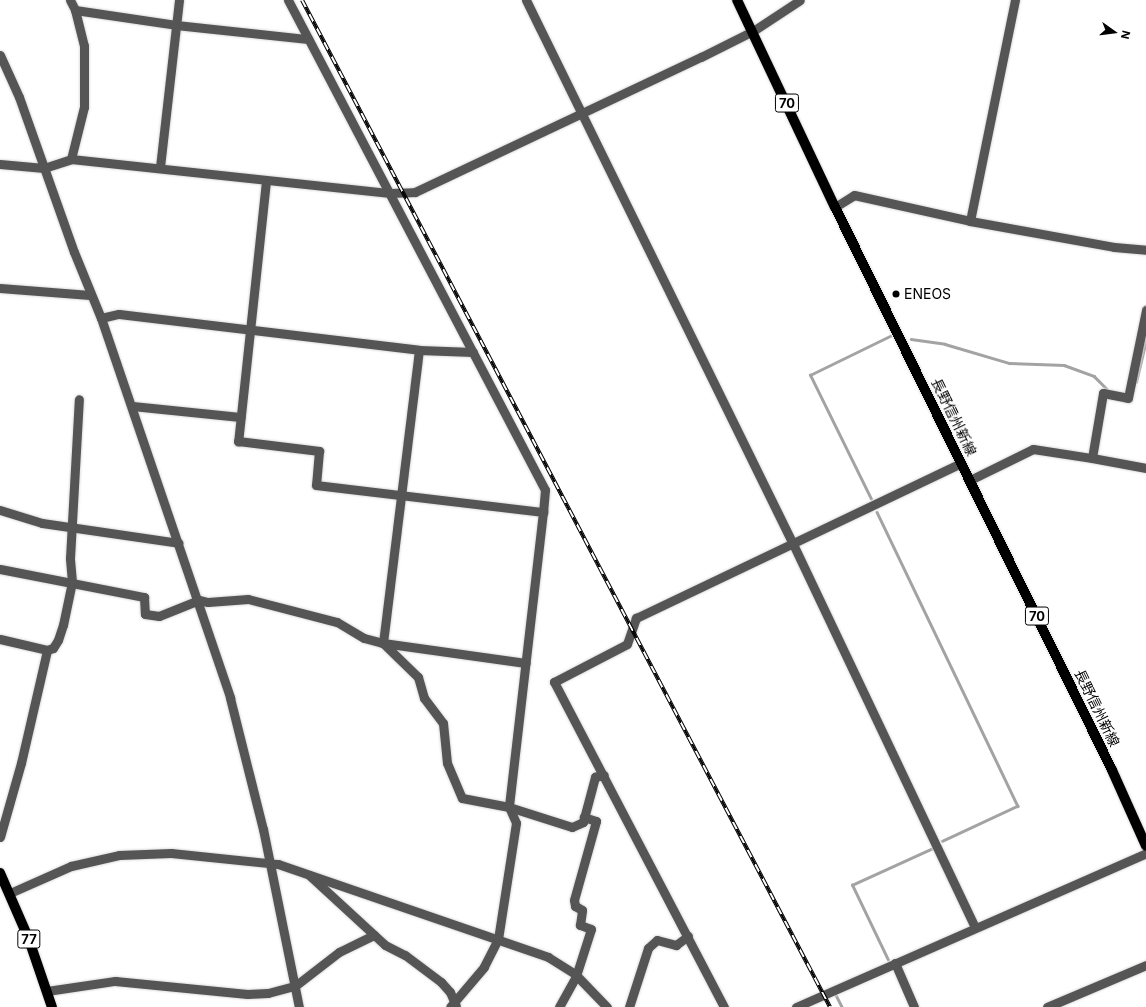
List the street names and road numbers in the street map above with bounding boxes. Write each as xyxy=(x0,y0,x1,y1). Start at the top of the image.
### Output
road number: 70 xyxy=(774,92,800,114)
street label: 長野信州新線 xyxy=(928,376,980,458)
road number: 70 xyxy=(1024,605,1050,627)
street label: 長野信州新線 xyxy=(1071,667,1123,749)
road number: 77 xyxy=(17,928,41,950)

